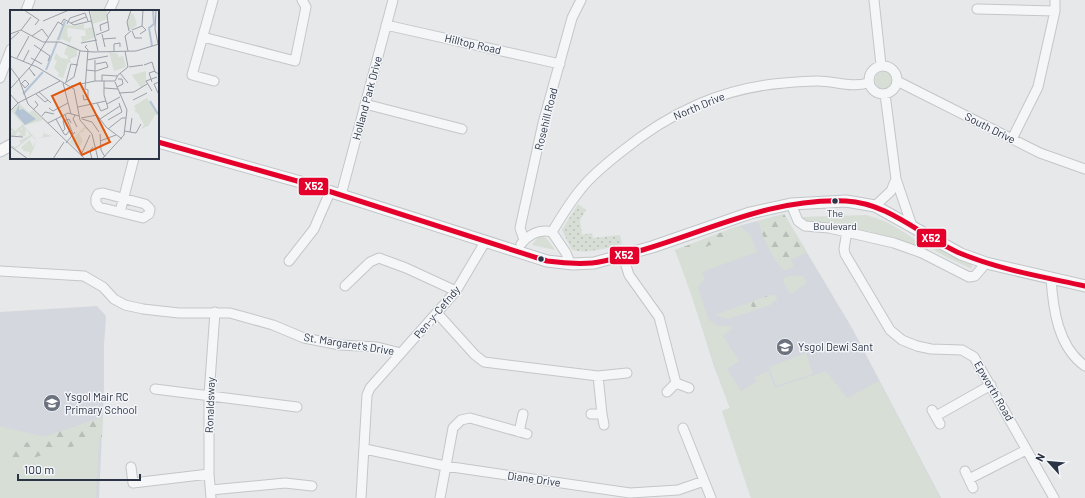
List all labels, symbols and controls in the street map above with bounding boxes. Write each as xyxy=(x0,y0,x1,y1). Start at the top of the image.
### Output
inset map xyxy=(10,10,159,159)
street label: Hilltop Road xyxy=(444,31,503,56)
street label: Holland Park Drive xyxy=(349,54,384,141)
street label: Rosehill Road xyxy=(531,86,560,152)
street label: North Drive xyxy=(671,89,726,122)
street label: South Drive xyxy=(963,109,1018,146)
line badge: X52 xyxy=(298,177,329,196)
text: X52 xyxy=(304,179,324,192)
marker: The Boulevard xyxy=(830,196,840,206)
place label: The Boulevard xyxy=(813,207,857,232)
line badge: X52 xyxy=(916,228,947,248)
text: X52 xyxy=(921,231,941,244)
line badge: X52 xyxy=(609,246,640,265)
text: X52 xyxy=(614,248,634,261)
unlabelled marker xyxy=(536,254,546,264)
street label: Pen-y-Cefndy xyxy=(411,283,462,341)
street label: St. Margaret's Drive xyxy=(303,330,395,357)
school or university icon: Ysgol Dewi Sant xyxy=(775,337,795,357)
place label: Ysgol Dewi Sant xyxy=(798,340,873,353)
street label: Epworth Road xyxy=(972,358,1017,423)
street label: Ronaldsway xyxy=(202,377,217,433)
place label: Ysgol Mair RC Primary School xyxy=(65,390,137,416)
school or university icon: Ysgol Mair RC Primary School xyxy=(42,393,62,413)
north arrow xyxy=(1029,442,1069,482)
text: N xyxy=(1032,451,1047,463)
scale bar xyxy=(18,456,140,482)
text: 100 m xyxy=(24,462,54,476)
street label: Diane Drive xyxy=(507,468,562,489)

